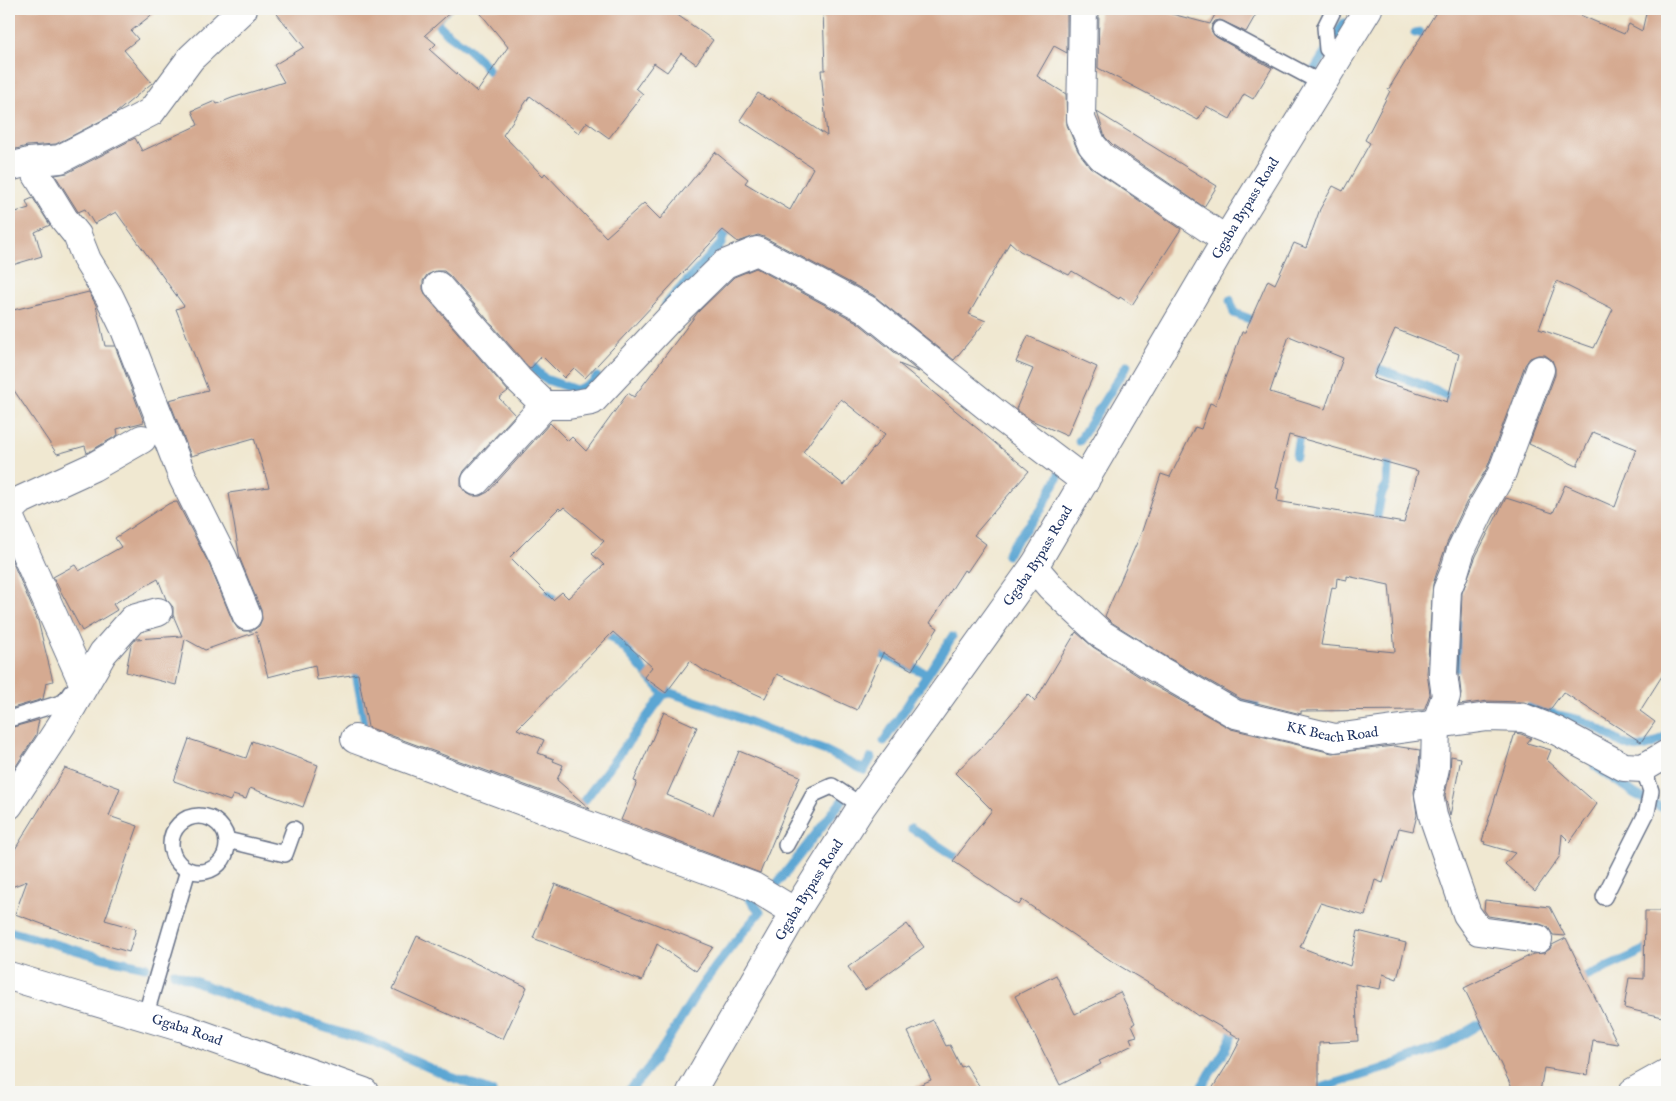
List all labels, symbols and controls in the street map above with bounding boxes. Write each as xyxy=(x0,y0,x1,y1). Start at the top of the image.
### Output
street label: Ggaba Bypass Road xyxy=(1208,154,1284,263)
street label: Ggaba Bypass Road xyxy=(999,502,1077,610)
street label: KK Beach Road xyxy=(1285,718,1380,747)
street label: Ggaba Bypass Road xyxy=(771,836,848,944)
street label: Ggaba Road xyxy=(150,1010,225,1050)

